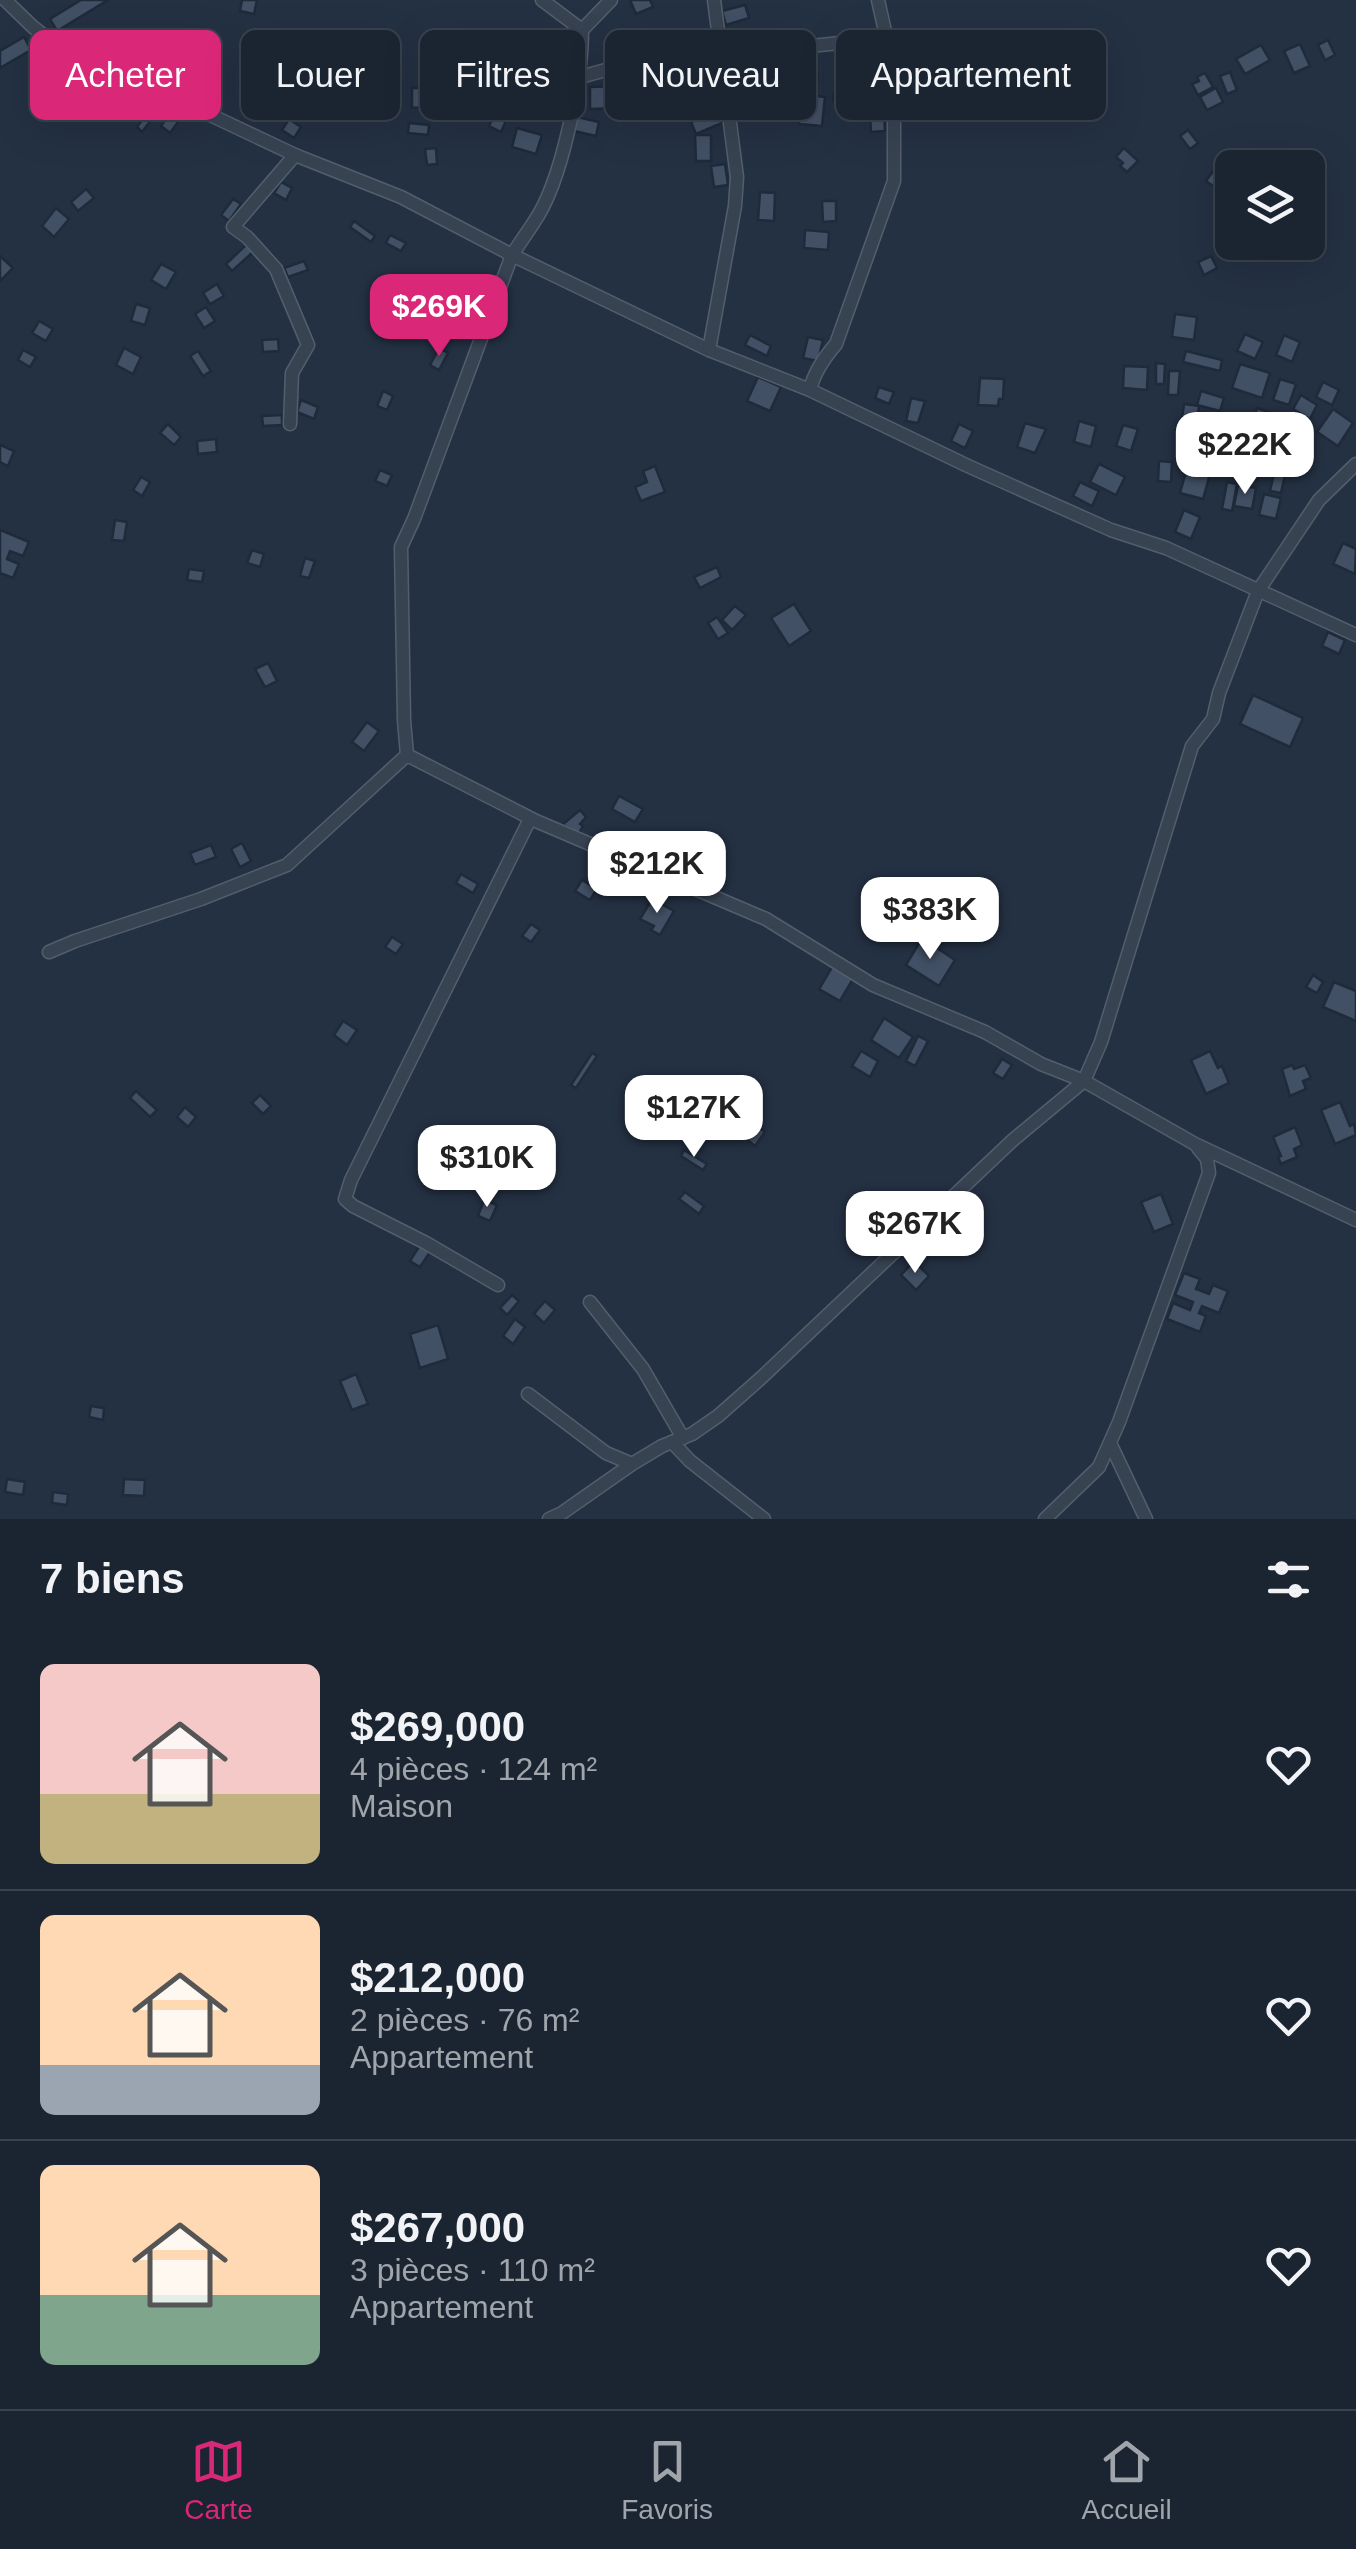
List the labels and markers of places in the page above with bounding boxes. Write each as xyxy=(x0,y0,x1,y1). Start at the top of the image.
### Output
pin: $269K xyxy=(369,274,509,359)
pin: $222K xyxy=(1175,412,1315,497)
pin: $212K xyxy=(587,831,727,916)
pin: $383K xyxy=(860,877,1000,962)
pin: $127K xyxy=(624,1075,764,1160)
pin: $310K xyxy=(417,1125,557,1210)
pin: $267K xyxy=(845,1191,985,1276)

